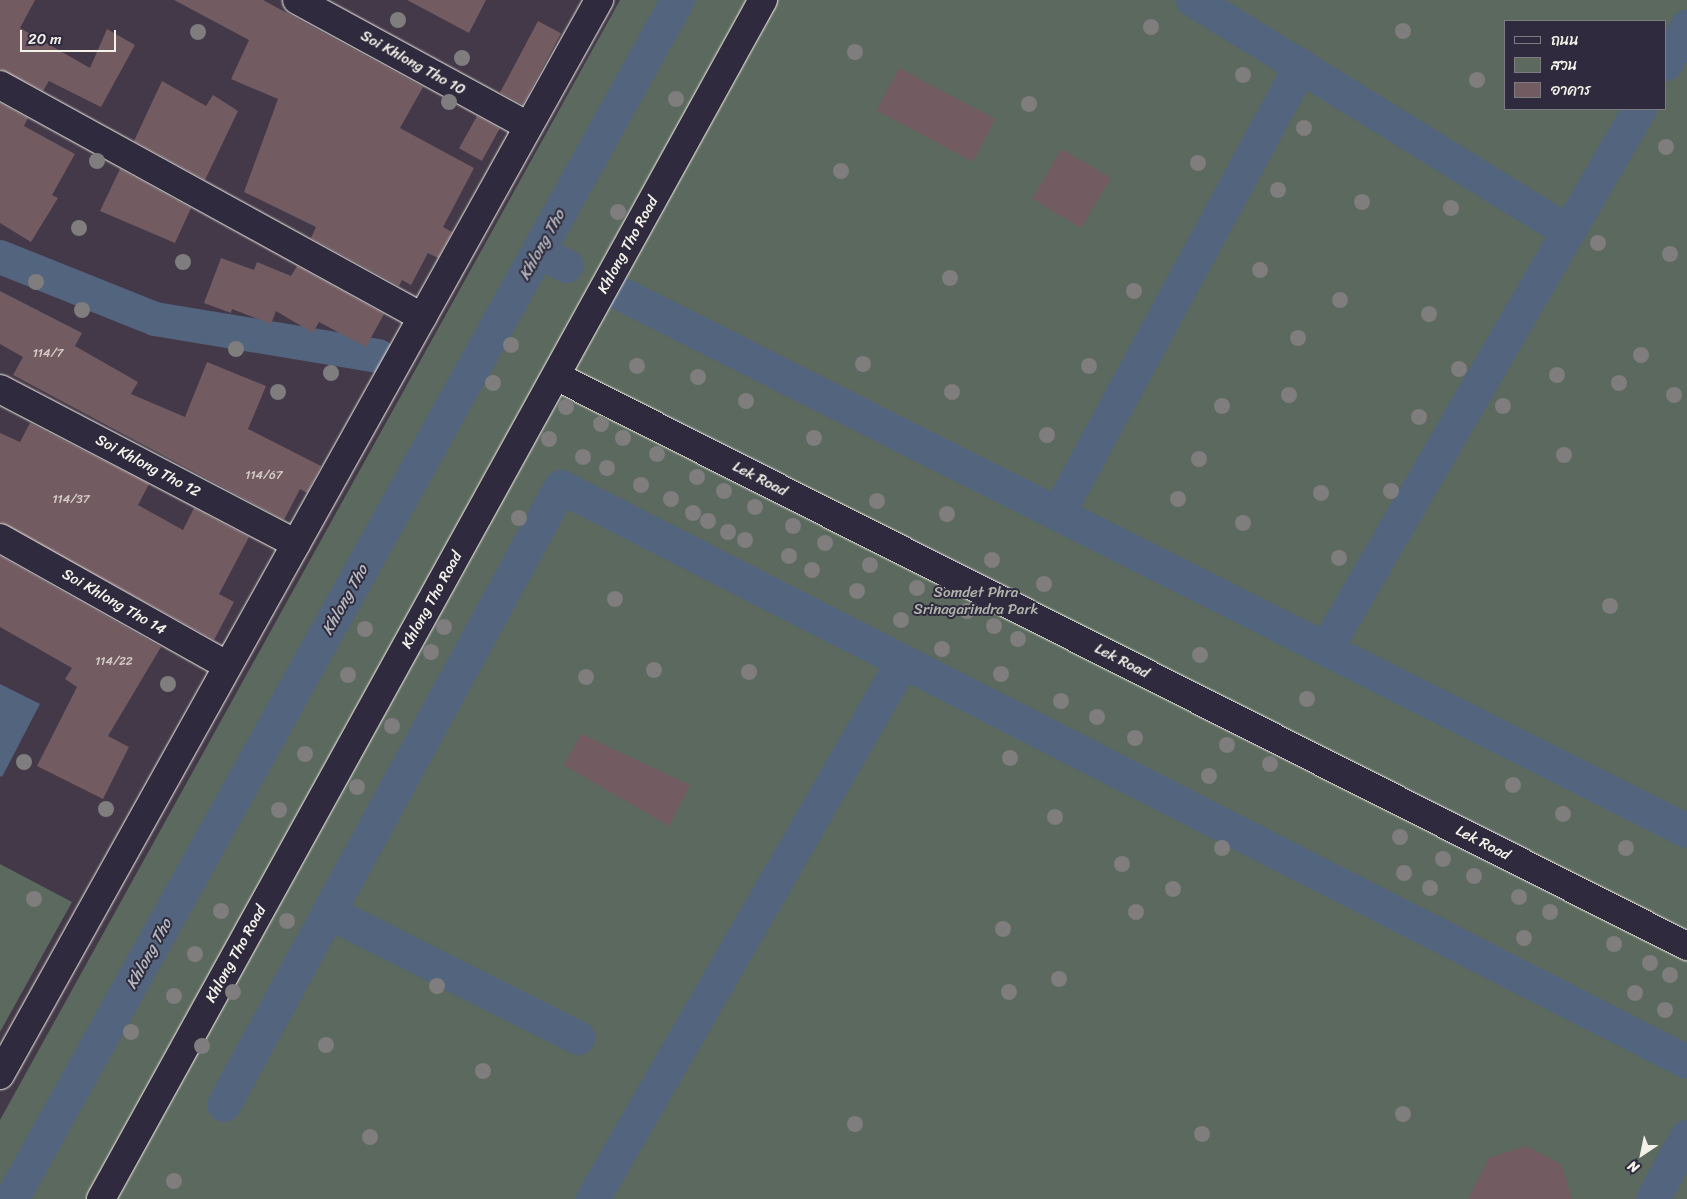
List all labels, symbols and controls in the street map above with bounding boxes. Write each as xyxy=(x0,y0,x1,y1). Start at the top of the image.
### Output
scale bar xyxy=(22,20,119,52)
legend xyxy=(1504,20,1667,110)
text: 20 m xyxy=(28,26,62,52)
street label: Soi Khlong Tho 10 xyxy=(357,27,469,99)
text: ถนน xyxy=(1551,27,1579,53)
text: สวน xyxy=(1551,52,1577,78)
text: อาคาร xyxy=(1551,77,1591,103)
street label: Khlong Tho Road xyxy=(594,193,662,297)
water label: Khlong Tho xyxy=(515,207,569,283)
house number: 114/7 xyxy=(33,347,63,361)
street label: Soi Khlong Tho 12 xyxy=(92,431,204,501)
street label: Lek Road xyxy=(730,458,790,500)
house number: 114/67 xyxy=(245,469,283,483)
house number: 114/37 xyxy=(52,493,90,507)
street label: Khlong Tho Road xyxy=(398,548,466,652)
water label: Khlong Tho xyxy=(318,562,372,638)
street label: Soi Khlong Tho 14 xyxy=(59,565,169,639)
park label: Somdet Phra Srinagarindra Park xyxy=(913,583,1039,618)
street label: Lek Road xyxy=(1092,640,1152,682)
house number: 114/22 xyxy=(95,655,133,669)
street label: Lek Road xyxy=(1453,822,1513,864)
street label: Khlong Tho Road xyxy=(202,902,270,1006)
water label: Khlong Tho xyxy=(122,916,176,992)
north arrow xyxy=(1617,1129,1667,1179)
text: N xyxy=(1622,1154,1644,1180)

